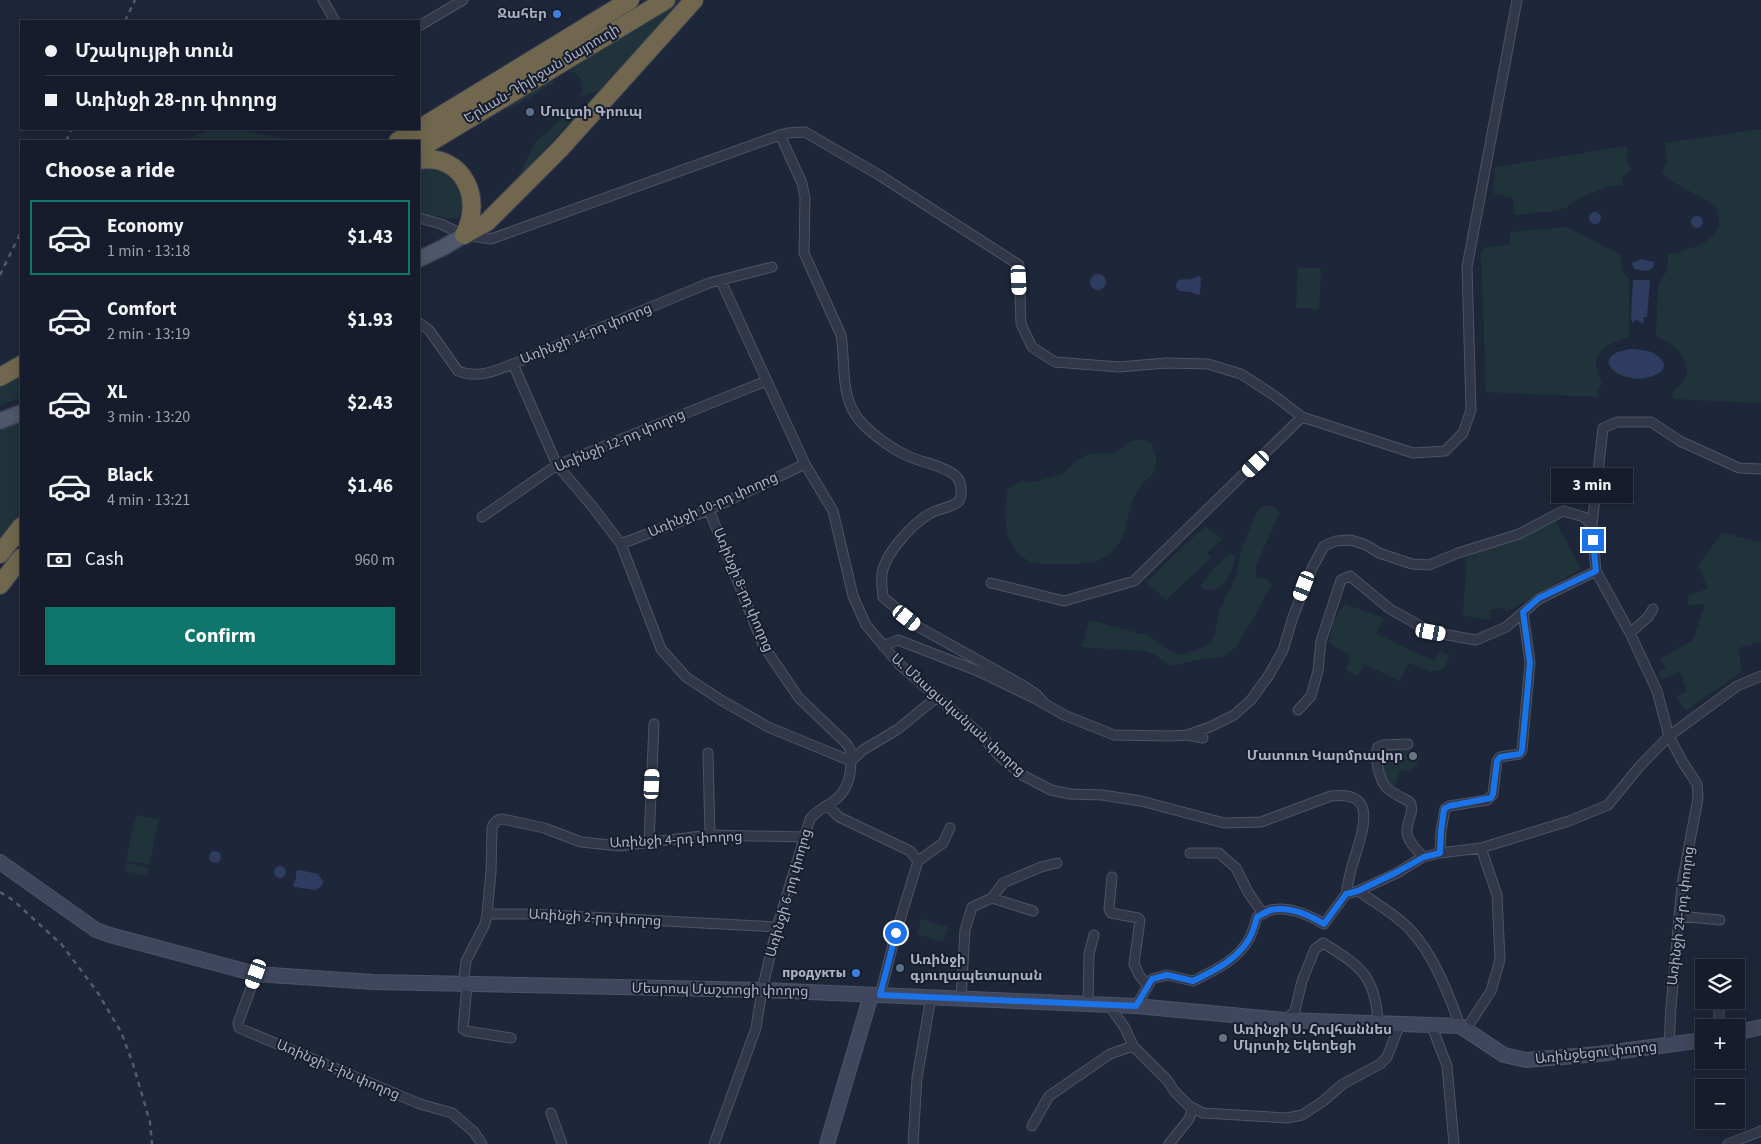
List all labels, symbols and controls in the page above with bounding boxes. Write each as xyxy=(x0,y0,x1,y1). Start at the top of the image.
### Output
place label: Ջահեր xyxy=(498,4,547,24)
marker: Ջահեր xyxy=(551,8,563,20)
street label: Երևան-Դիլիջան մայրուղի xyxy=(460,19,624,129)
text: Մշակույթի տուն xyxy=(75,38,234,65)
text: Առինջի 28-րդ փողոց xyxy=(75,87,277,114)
place label: Մուլտի Գրուպ xyxy=(540,102,642,122)
marker: Մուլտի Գրուպ xyxy=(524,106,536,118)
text: Choose a ride xyxy=(45,154,175,186)
text: Economy xyxy=(107,213,184,240)
icon: car xyxy=(47,215,92,260)
text: $1.43 xyxy=(347,224,393,251)
text: 1 min · 13:18 xyxy=(107,240,190,262)
car xyxy=(1010,265,1027,295)
text: Comfort xyxy=(107,296,177,323)
icon: car xyxy=(47,298,92,343)
street label: Առինջի 14-րդ փողոց xyxy=(517,299,655,369)
text: $1.93 xyxy=(347,307,393,334)
text: 2 min · 13:19 xyxy=(107,323,190,345)
text: XL xyxy=(107,379,128,406)
icon: car xyxy=(47,381,92,426)
text: $2.43 xyxy=(347,390,393,417)
street label: Առինջի 12-րդ փողոց xyxy=(552,404,688,478)
text: 3 min · 13:20 xyxy=(107,406,190,428)
car xyxy=(1240,448,1272,480)
text: Black xyxy=(107,462,153,489)
icon: car xyxy=(47,464,92,509)
street label: Առինջի 10-րդ փողոց xyxy=(645,467,781,543)
callout: 3 min xyxy=(1552,468,1634,502)
text: $1.46 xyxy=(347,473,393,500)
text: 3 min xyxy=(1573,474,1611,496)
text: 4 min · 13:21 xyxy=(107,489,190,511)
street label: Առինջի 8-րդ փողոց xyxy=(708,525,778,655)
route end xyxy=(1582,529,1604,551)
icon: cash xyxy=(45,546,73,574)
text: Cash xyxy=(85,546,124,573)
text: 960 m xyxy=(355,549,395,571)
car xyxy=(1291,569,1316,603)
car xyxy=(890,603,923,633)
button: Confirm xyxy=(45,607,395,665)
car xyxy=(1414,622,1447,642)
street label: Ա. Մնացականյան փողոց xyxy=(886,649,1030,781)
place label: Մատուռ Կարմրավոր xyxy=(1247,746,1403,766)
marker: Մատուռ Կարմրավոր xyxy=(1407,750,1419,762)
car xyxy=(643,769,660,799)
street label: Առինջի 6-րդ փողոց xyxy=(761,826,817,960)
street label: Առինջի 4-րդ փողոց xyxy=(609,827,743,853)
street label: Առինջի 24-րդ փողոց xyxy=(1663,845,1699,987)
street label: Առինջի 2-րդ փողոց xyxy=(528,905,662,931)
route start xyxy=(885,922,907,944)
place label: Առինջի գյուղապետարան xyxy=(910,950,1042,986)
car xyxy=(243,957,268,991)
map controls xyxy=(1695,959,1745,1129)
button: layers xyxy=(1695,959,1745,1009)
marker: Առինջի գյուղապետարան xyxy=(894,962,906,974)
place label: продукты xyxy=(782,963,846,983)
marker: продукты xyxy=(850,967,862,979)
street label: Մեսրոպ Մաշտոցի փողոց xyxy=(631,978,809,1002)
button: + xyxy=(1695,1019,1745,1069)
place label: Առինջի Ս. Հովհաննես Մկրտիչ Եկեղեցի xyxy=(1233,1020,1392,1056)
marker: Առինջի Ս. Հովհաննես Մկրտիչ Եկեղեցի xyxy=(1217,1032,1229,1044)
street label: Առինջի 1-ին փողոց xyxy=(273,1035,403,1105)
street label: Առինջեցու փողոց xyxy=(1534,1037,1658,1069)
button: − xyxy=(1695,1079,1745,1129)

